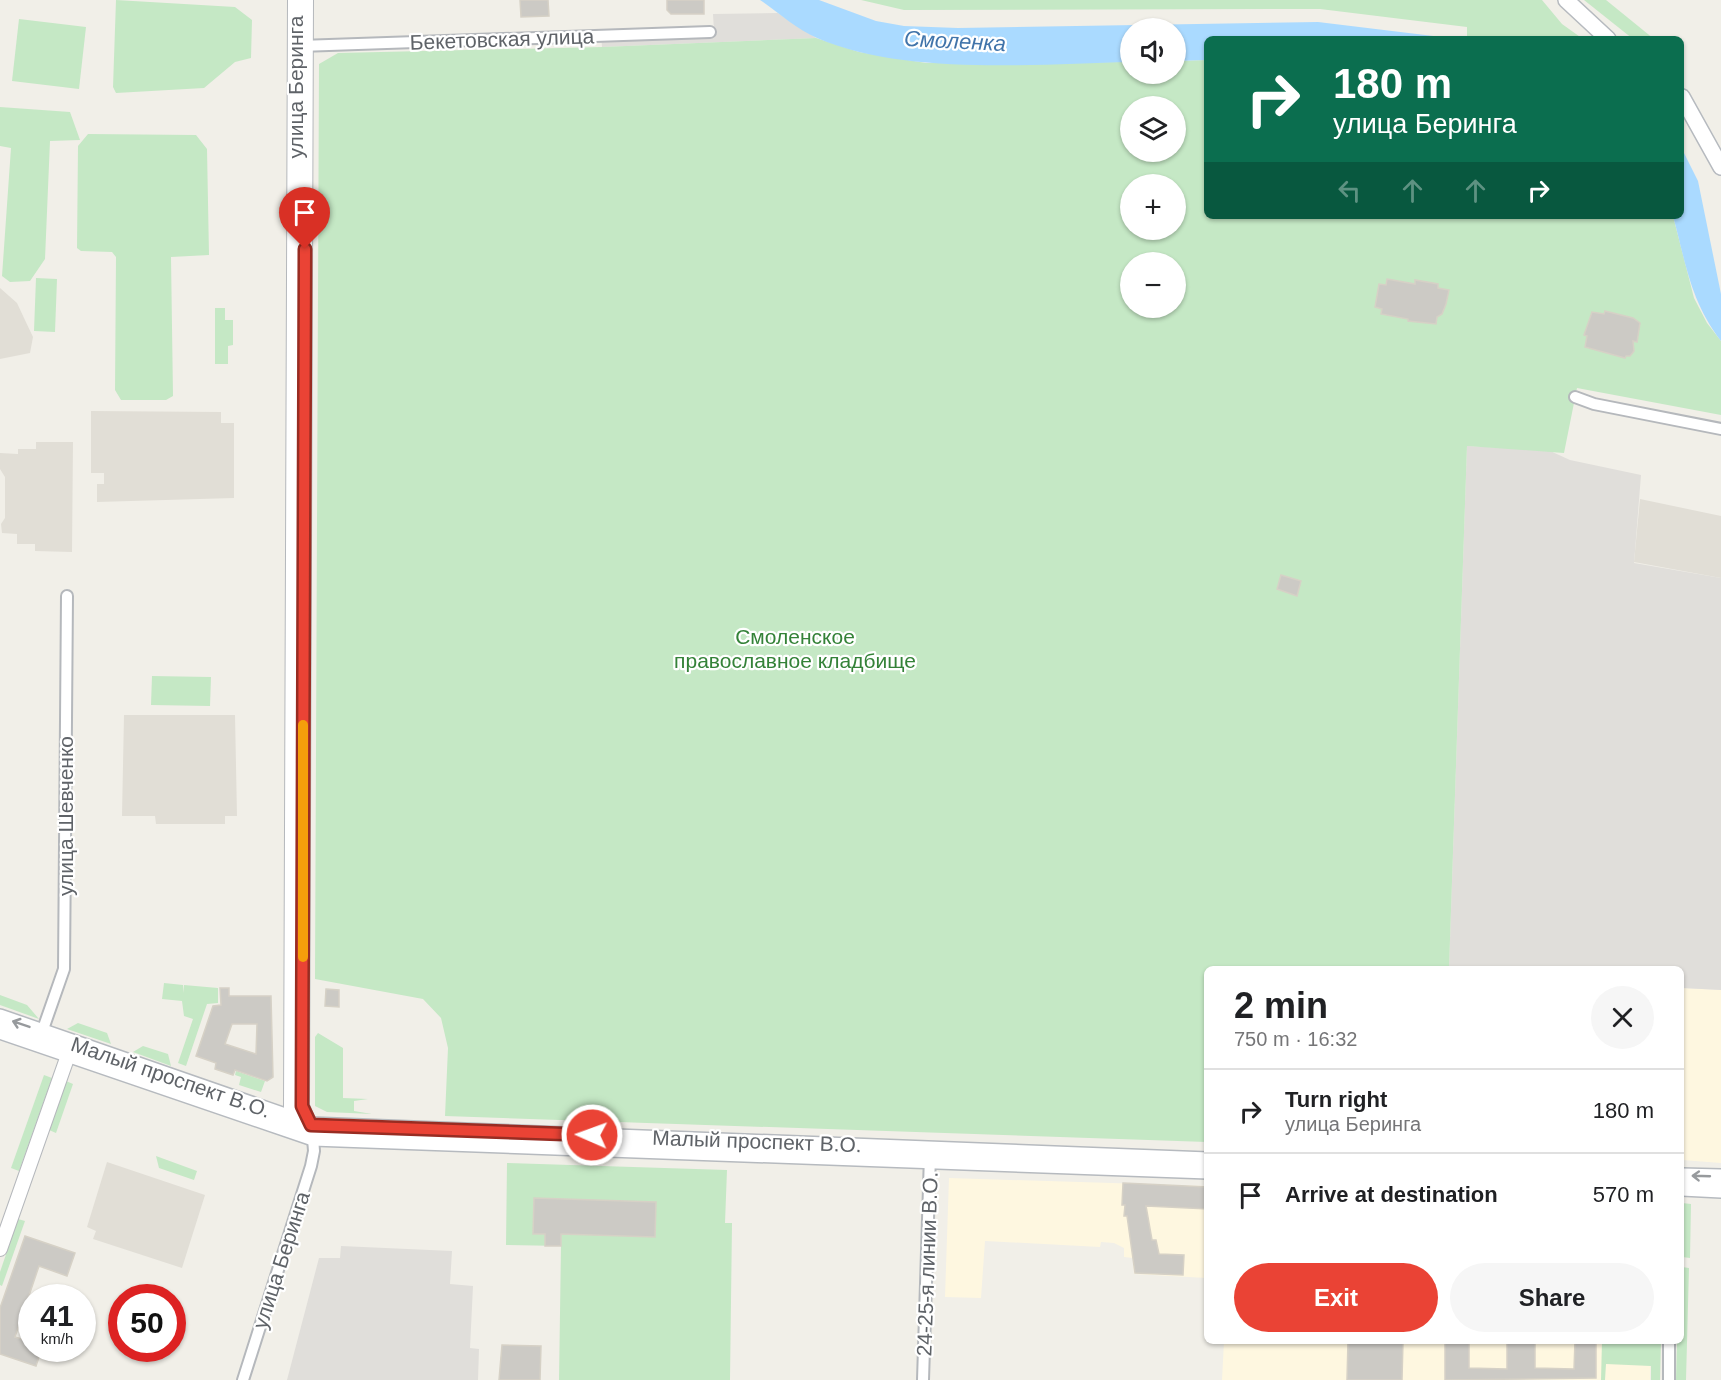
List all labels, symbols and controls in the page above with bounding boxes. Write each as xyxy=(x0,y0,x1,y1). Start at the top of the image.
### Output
street label: улица Беринга xyxy=(284,15,307,158)
map controls xyxy=(1120,18,1186,318)
button: sound xyxy=(1120,18,1186,84)
street label: Бекетовская улица xyxy=(409,24,595,54)
water label: Смоленка xyxy=(903,26,1007,56)
icon: right xyxy=(1234,60,1312,138)
text: 180 m xyxy=(1333,60,1452,107)
button: layers xyxy=(1120,96,1186,162)
text: улица Беринга xyxy=(1333,109,1517,139)
button: + xyxy=(1120,174,1186,240)
icon: left xyxy=(1333,174,1366,207)
icon: ahead xyxy=(1396,174,1429,207)
icon: ahead xyxy=(1459,174,1492,207)
icon: right xyxy=(1522,174,1555,207)
pin xyxy=(279,187,330,249)
icon: arrive xyxy=(288,196,321,229)
button: − xyxy=(1120,252,1186,318)
park label: Смоленское православное кладбище xyxy=(674,625,916,672)
street label: улица Шевченко xyxy=(54,736,77,896)
text: 2 min xyxy=(1234,985,1328,1026)
button: close xyxy=(1591,986,1654,1049)
one-way arrow xyxy=(12,1018,31,1029)
text: 750 m · 16:32 xyxy=(1234,1028,1357,1050)
street label: Малый проспект В.О. xyxy=(68,1032,274,1122)
text: Turn right xyxy=(1285,1087,1387,1112)
icon: right xyxy=(1234,1095,1267,1128)
text: 180 m xyxy=(1593,1098,1654,1123)
position arrow xyxy=(560,1103,624,1167)
text: улица Беринга xyxy=(1285,1113,1421,1135)
street label: Малый проспект В.О. xyxy=(652,1126,862,1156)
street label: 24-25-я линии В.О. xyxy=(912,1171,942,1357)
one-way arrow xyxy=(1692,1171,1712,1182)
icon: arrive xyxy=(1234,1179,1267,1212)
text: Arrive at destination xyxy=(1285,1182,1498,1207)
text: 570 m xyxy=(1593,1182,1654,1207)
street label: улица Беринга xyxy=(248,1188,314,1332)
button: Exit xyxy=(1234,1263,1438,1332)
button: Share xyxy=(1450,1263,1654,1332)
speed limit sign: 50 xyxy=(108,1284,186,1362)
text: 41 xyxy=(40,1299,74,1332)
text: km/h xyxy=(41,1330,73,1347)

